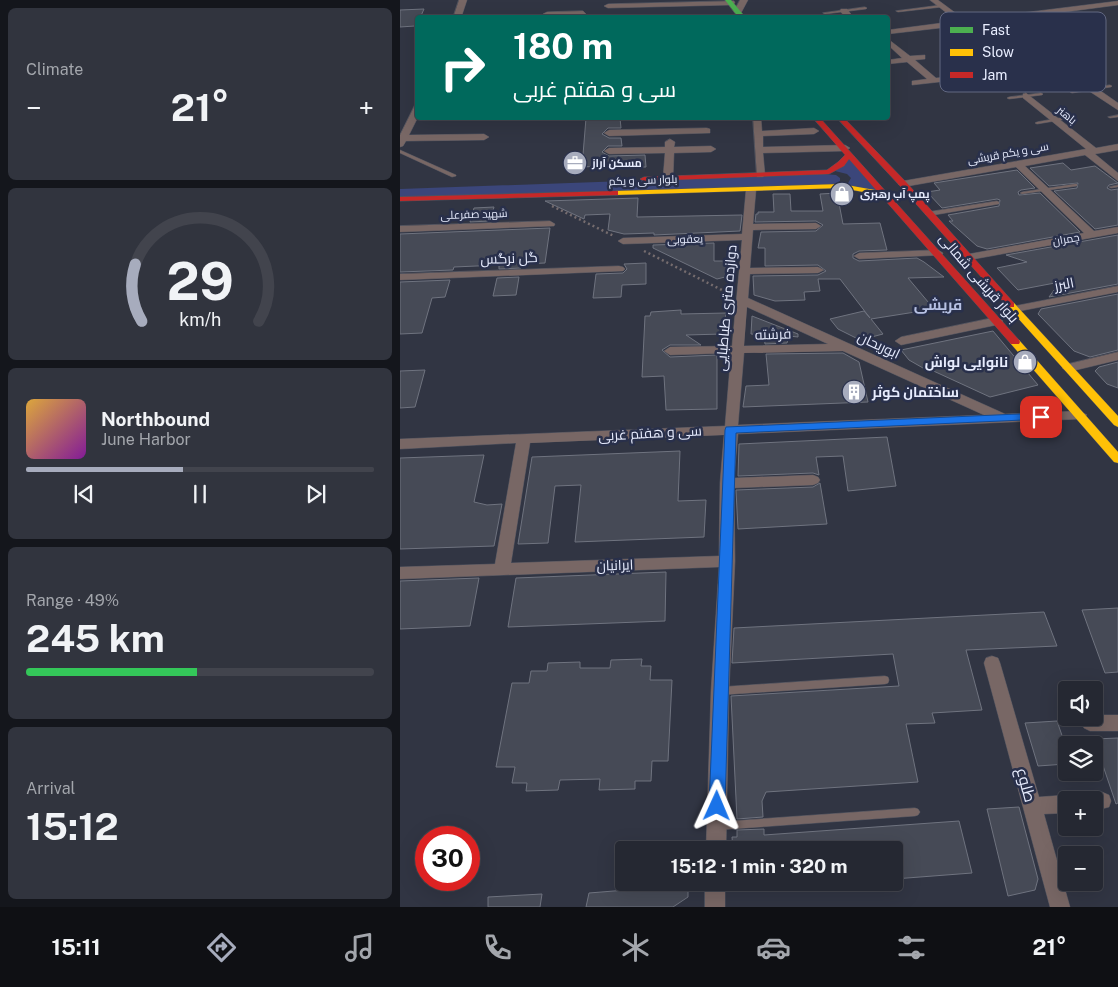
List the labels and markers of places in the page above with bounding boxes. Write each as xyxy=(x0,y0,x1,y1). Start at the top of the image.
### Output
office icon: مسکن آراز xyxy=(562,150,588,176)
place label: مسکن آراز xyxy=(591,157,642,170)
shop icon: پمپ آب رهبری xyxy=(829,181,855,207)
place label: پمپ آب رهبری xyxy=(860,188,930,203)
shop icon: نانوایی لواش xyxy=(1012,349,1038,375)
place label: نانوایی لواش xyxy=(925,354,1008,371)
building icon: ساختمان کوثر xyxy=(841,379,867,405)
place label: ساختمان کوثر xyxy=(871,384,959,401)
pin xyxy=(1020,396,1062,438)

